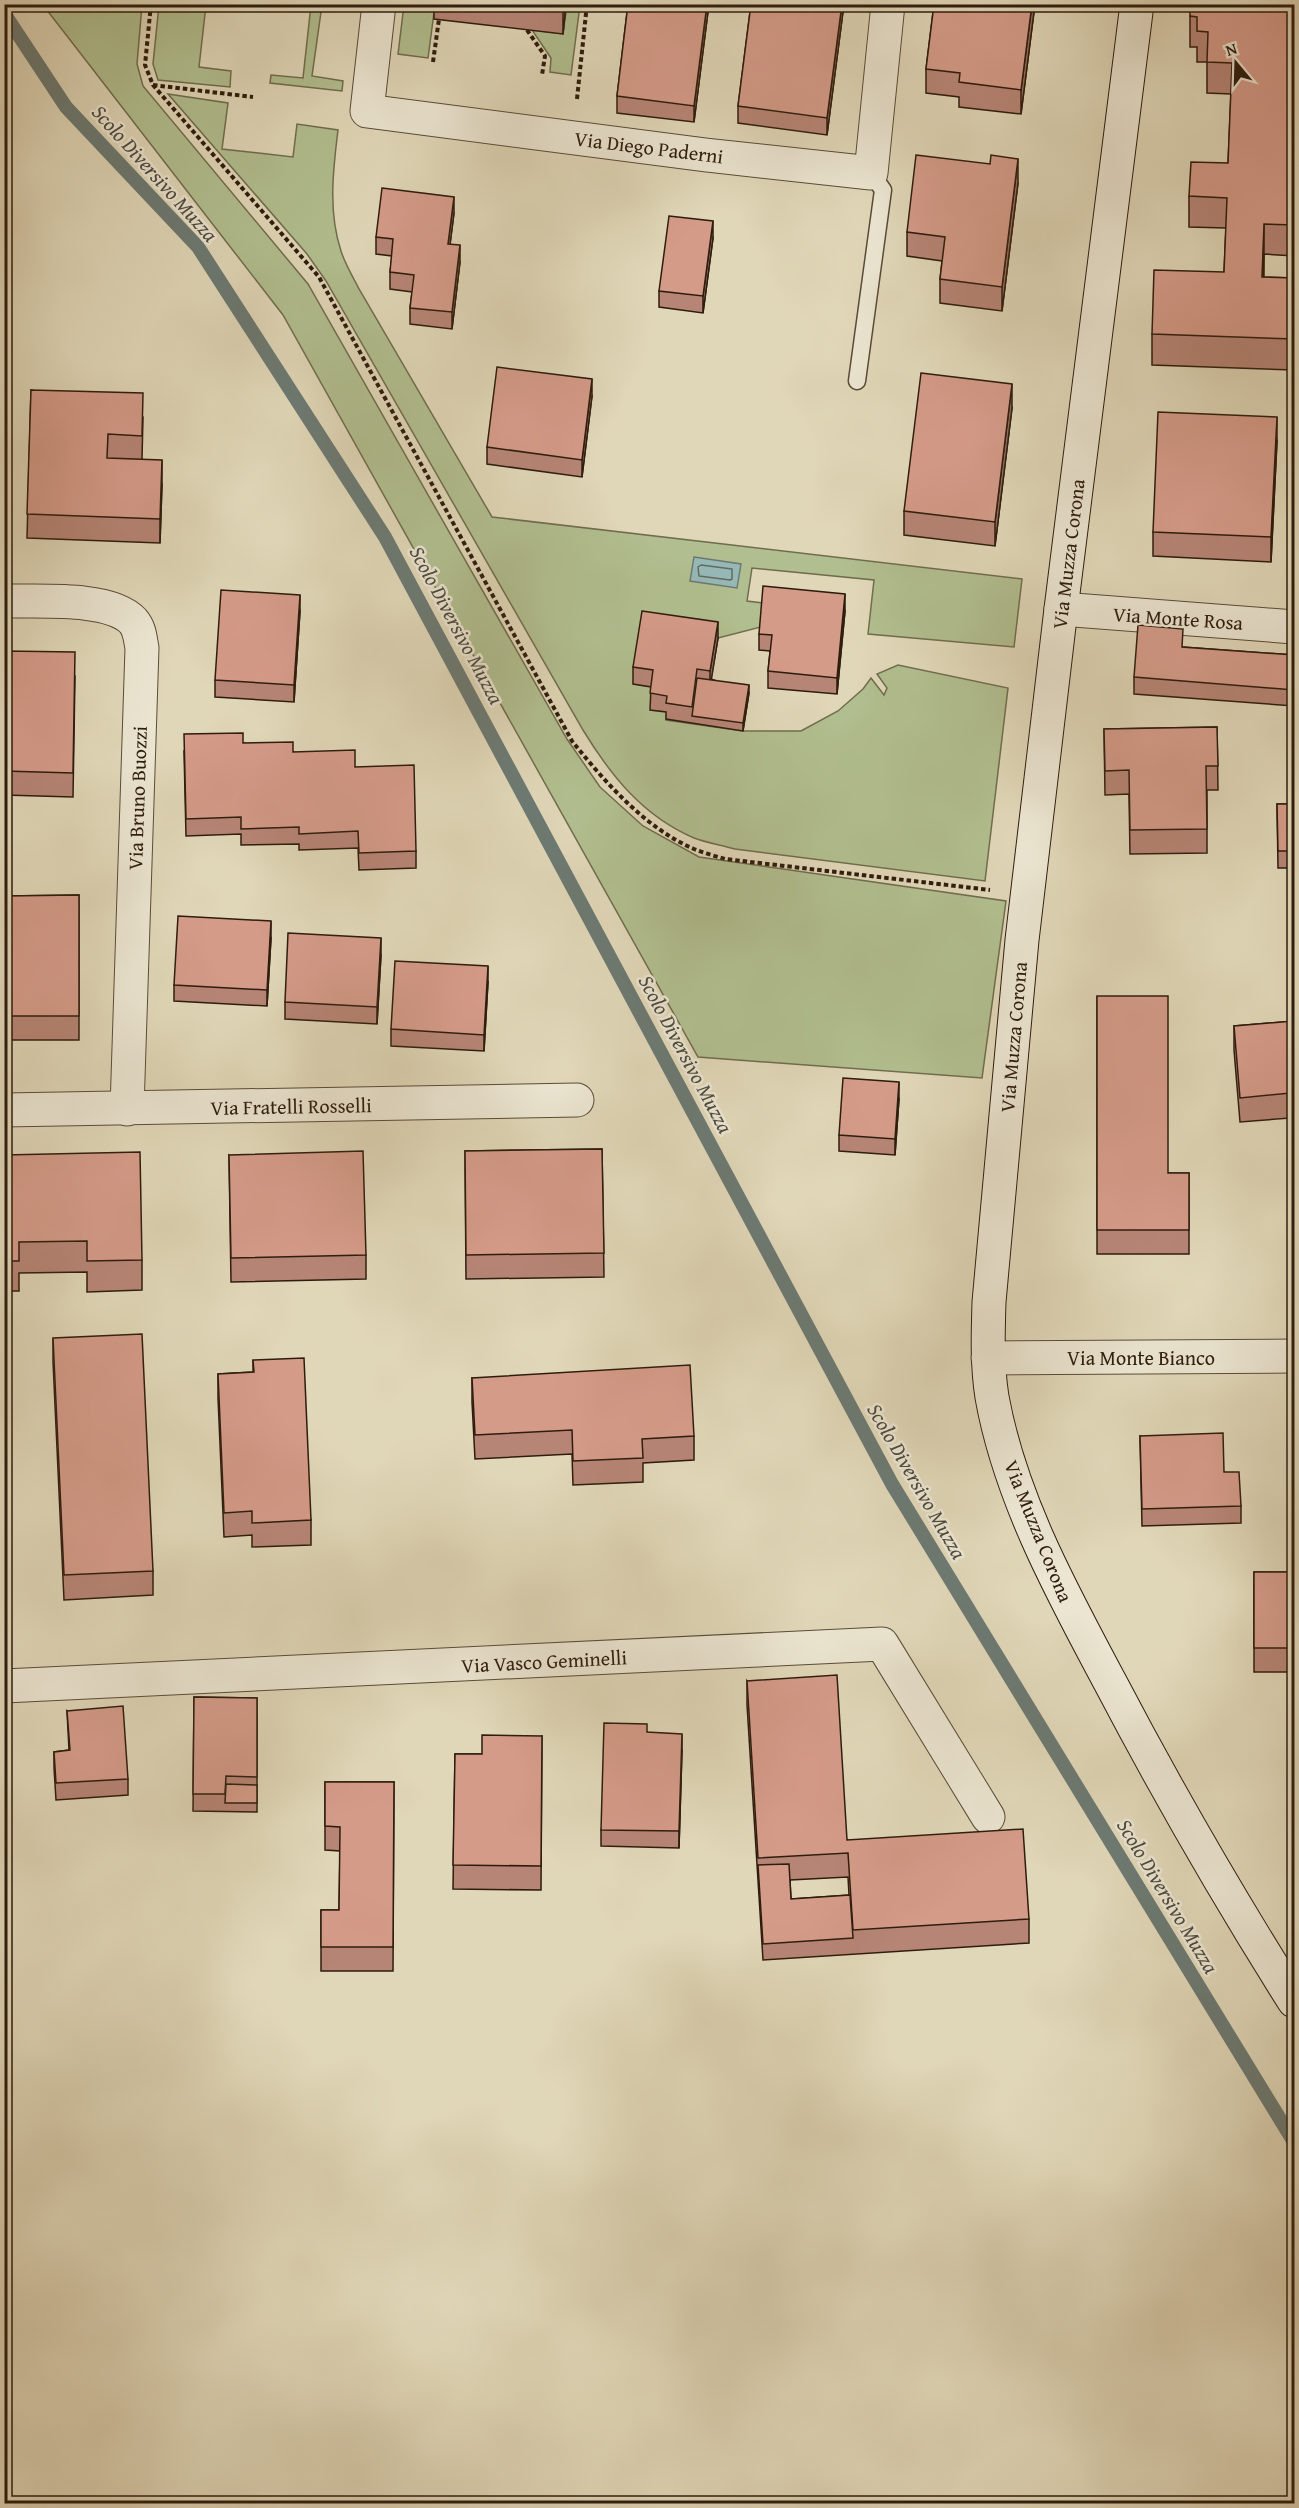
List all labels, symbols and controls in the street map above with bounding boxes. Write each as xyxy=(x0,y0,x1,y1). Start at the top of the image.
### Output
north arrow xyxy=(1206,33,1266,93)
text: N xyxy=(1222,36,1240,62)
water label: Scolo Diversivo Muzza xyxy=(85,97,226,249)
street label: Via Diego Paderni xyxy=(573,123,725,171)
street label: Via Muzza Corona xyxy=(1044,477,1092,631)
water label: Scolo Diversivo Muzza xyxy=(402,540,512,710)
street label: Via Monte Rosa xyxy=(1112,599,1245,637)
street label: Via Bruno Buozzi xyxy=(120,725,154,871)
street label: Via Muzza Corona xyxy=(992,960,1034,1113)
water label: Scolo Diversivo Muzza xyxy=(631,969,741,1139)
street label: Via Fratelli Rosselli xyxy=(210,1090,372,1122)
street label: Via Monte Bianco xyxy=(1067,1343,1215,1372)
water label: Scolo Diversivo Muzza xyxy=(860,1397,975,1565)
street label: Via Muzza Corona xyxy=(997,1456,1081,1607)
street label: Via Vasco Geminelli xyxy=(460,1642,628,1680)
water label: Scolo Diversivo Muzza xyxy=(1109,1813,1227,1980)

